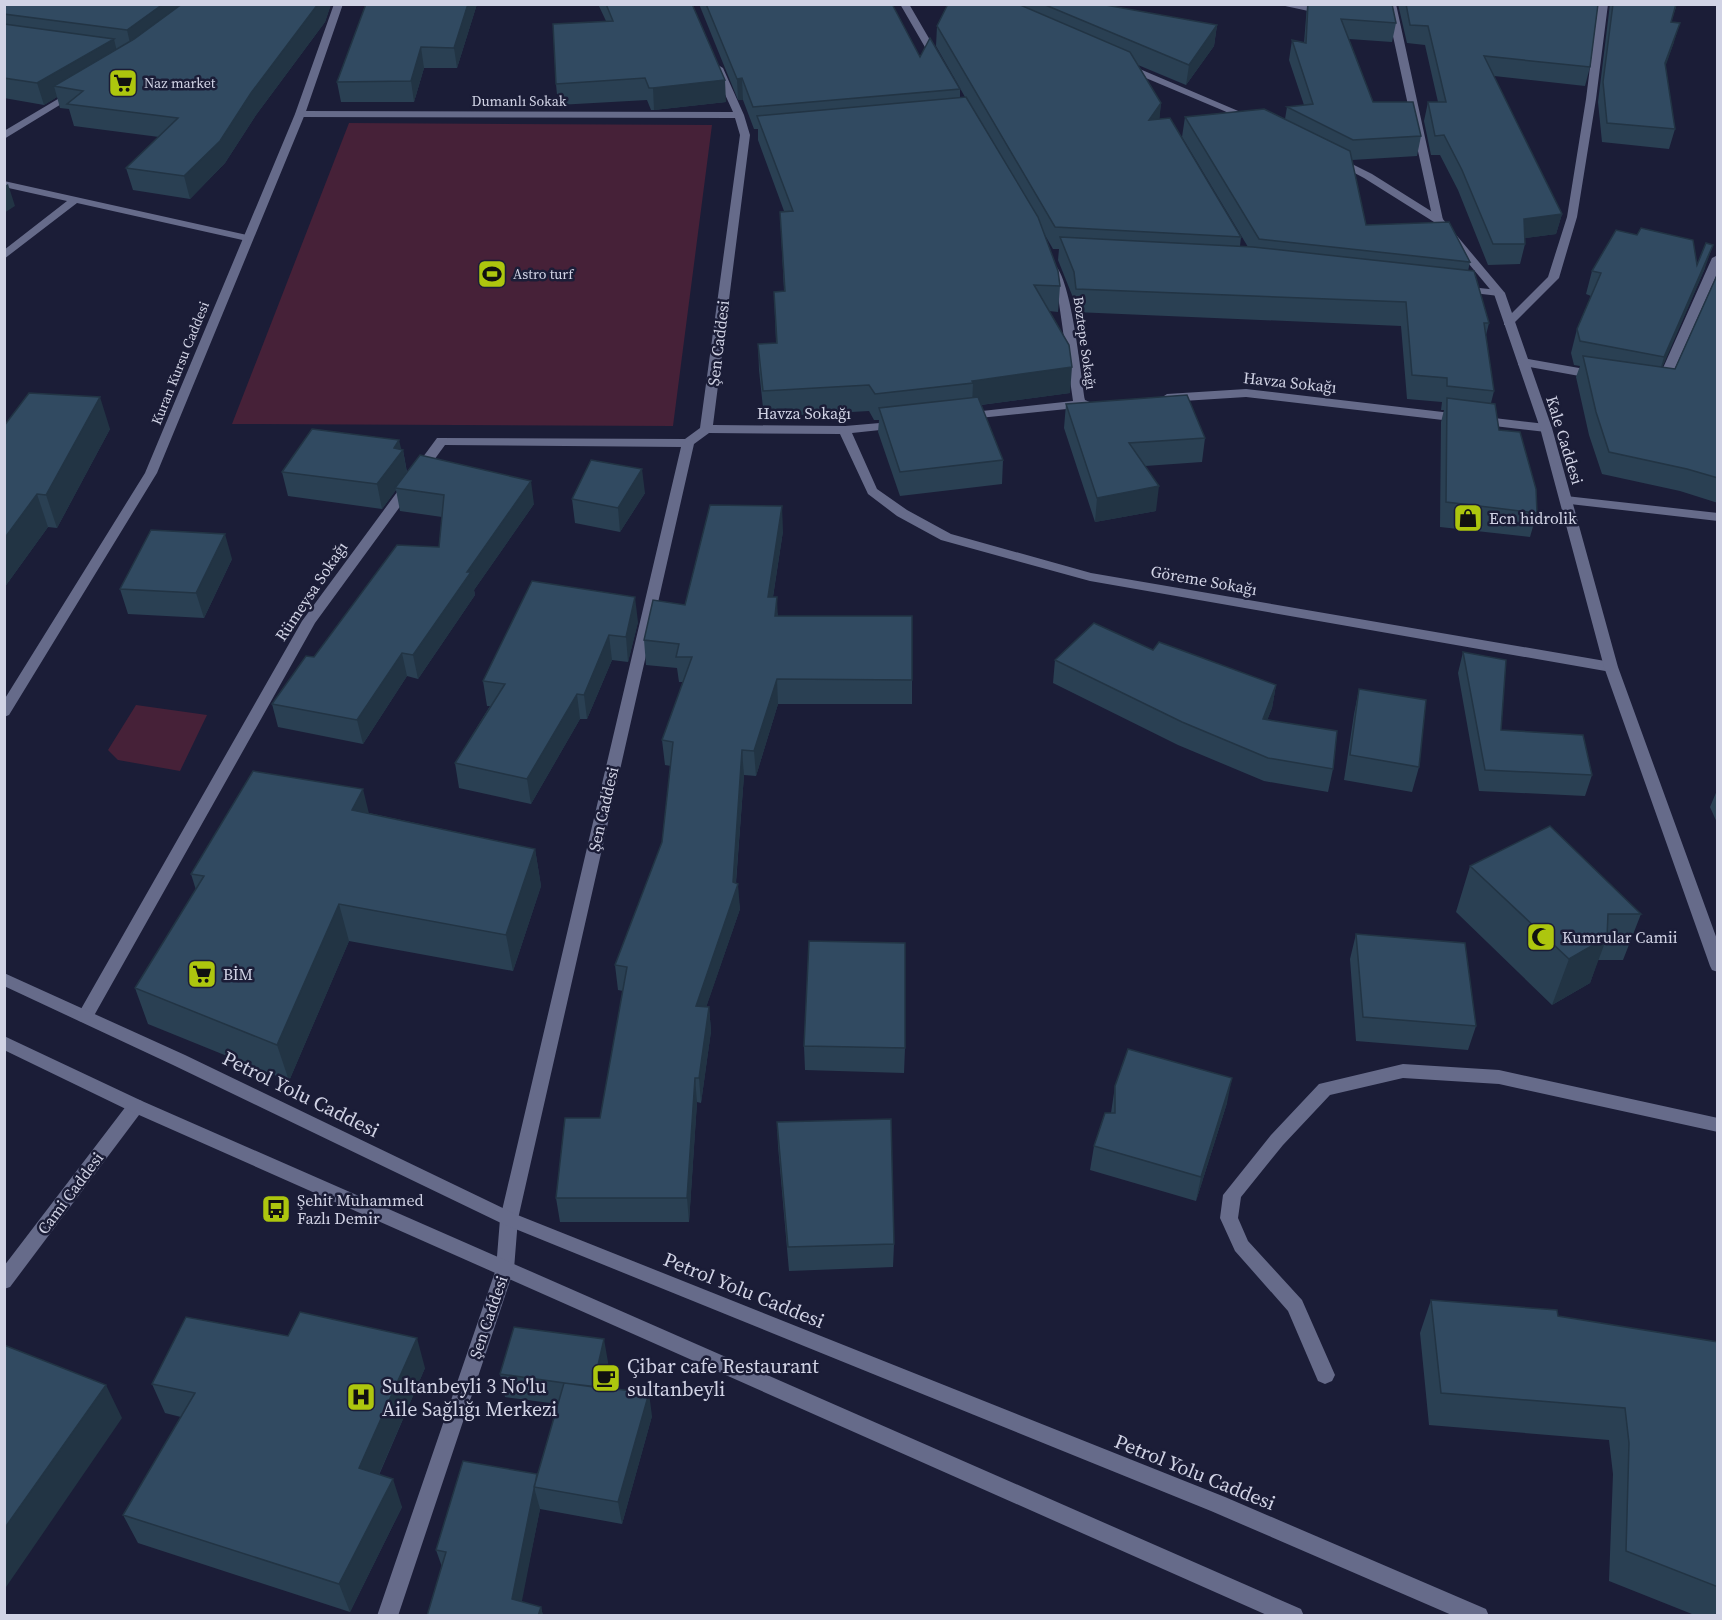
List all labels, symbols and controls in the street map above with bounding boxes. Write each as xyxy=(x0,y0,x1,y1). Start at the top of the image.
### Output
supermarket icon: Naz market xyxy=(107,67,139,99)
place label: Naz market xyxy=(144,73,216,93)
street label: Dumanlı Sokak xyxy=(471,91,567,111)
sports icon: Astro turf xyxy=(476,258,508,290)
place label: Astro turf xyxy=(513,264,574,284)
street label: Boztepe Sokağı xyxy=(1069,295,1101,391)
street label: Kuran Kursu Caddesi xyxy=(146,298,214,428)
street label: Şen Caddesi xyxy=(702,299,734,387)
street label: Havza Sokağı xyxy=(1242,366,1338,398)
street label: Kale Caddesi xyxy=(1541,393,1589,487)
street label: Havza Sokağı xyxy=(757,402,851,424)
shop icon: Ecn hidrolik xyxy=(1452,502,1484,534)
place label: Ecn hidrolik xyxy=(1489,507,1577,529)
street label: Rümeysa Sokağı xyxy=(270,537,353,645)
street label: Göreme Sokağı xyxy=(1149,560,1259,600)
street label: Şen Caddesi xyxy=(583,764,623,853)
mosque icon: Kumrular Camii xyxy=(1525,921,1557,953)
place label: Kumrular Camii xyxy=(1562,926,1678,948)
supermarket icon: BİM xyxy=(186,958,218,990)
place label: BİM xyxy=(223,963,253,985)
street label: Petrol Yolu Caddesi xyxy=(218,1044,384,1144)
street label: Cami Caddesi xyxy=(32,1147,108,1238)
place label: Şehit Muhammed Fazlı Demir xyxy=(297,1189,424,1229)
bus stop icon: Şehit Muhammed Fazlı Demir xyxy=(260,1193,292,1225)
street label: Petrol Yolu Caddesi xyxy=(659,1245,829,1335)
street label: Şen Caddesi xyxy=(464,1273,512,1361)
place label: Çibar cafe Restaurant sultanbeyli xyxy=(627,1352,819,1403)
cafe icon: Çibar cafe Restaurant sultanbeyli xyxy=(590,1362,622,1394)
place label: Sultanbeyli 3 No'lu Aile Sağlığı Merkezi xyxy=(382,1372,557,1423)
hospital icon: Sultanbeyli 3 No'lu Aile Sağlığı Merkezi xyxy=(345,1381,377,1413)
street label: Petrol Yolu Caddesi xyxy=(1110,1427,1280,1517)

